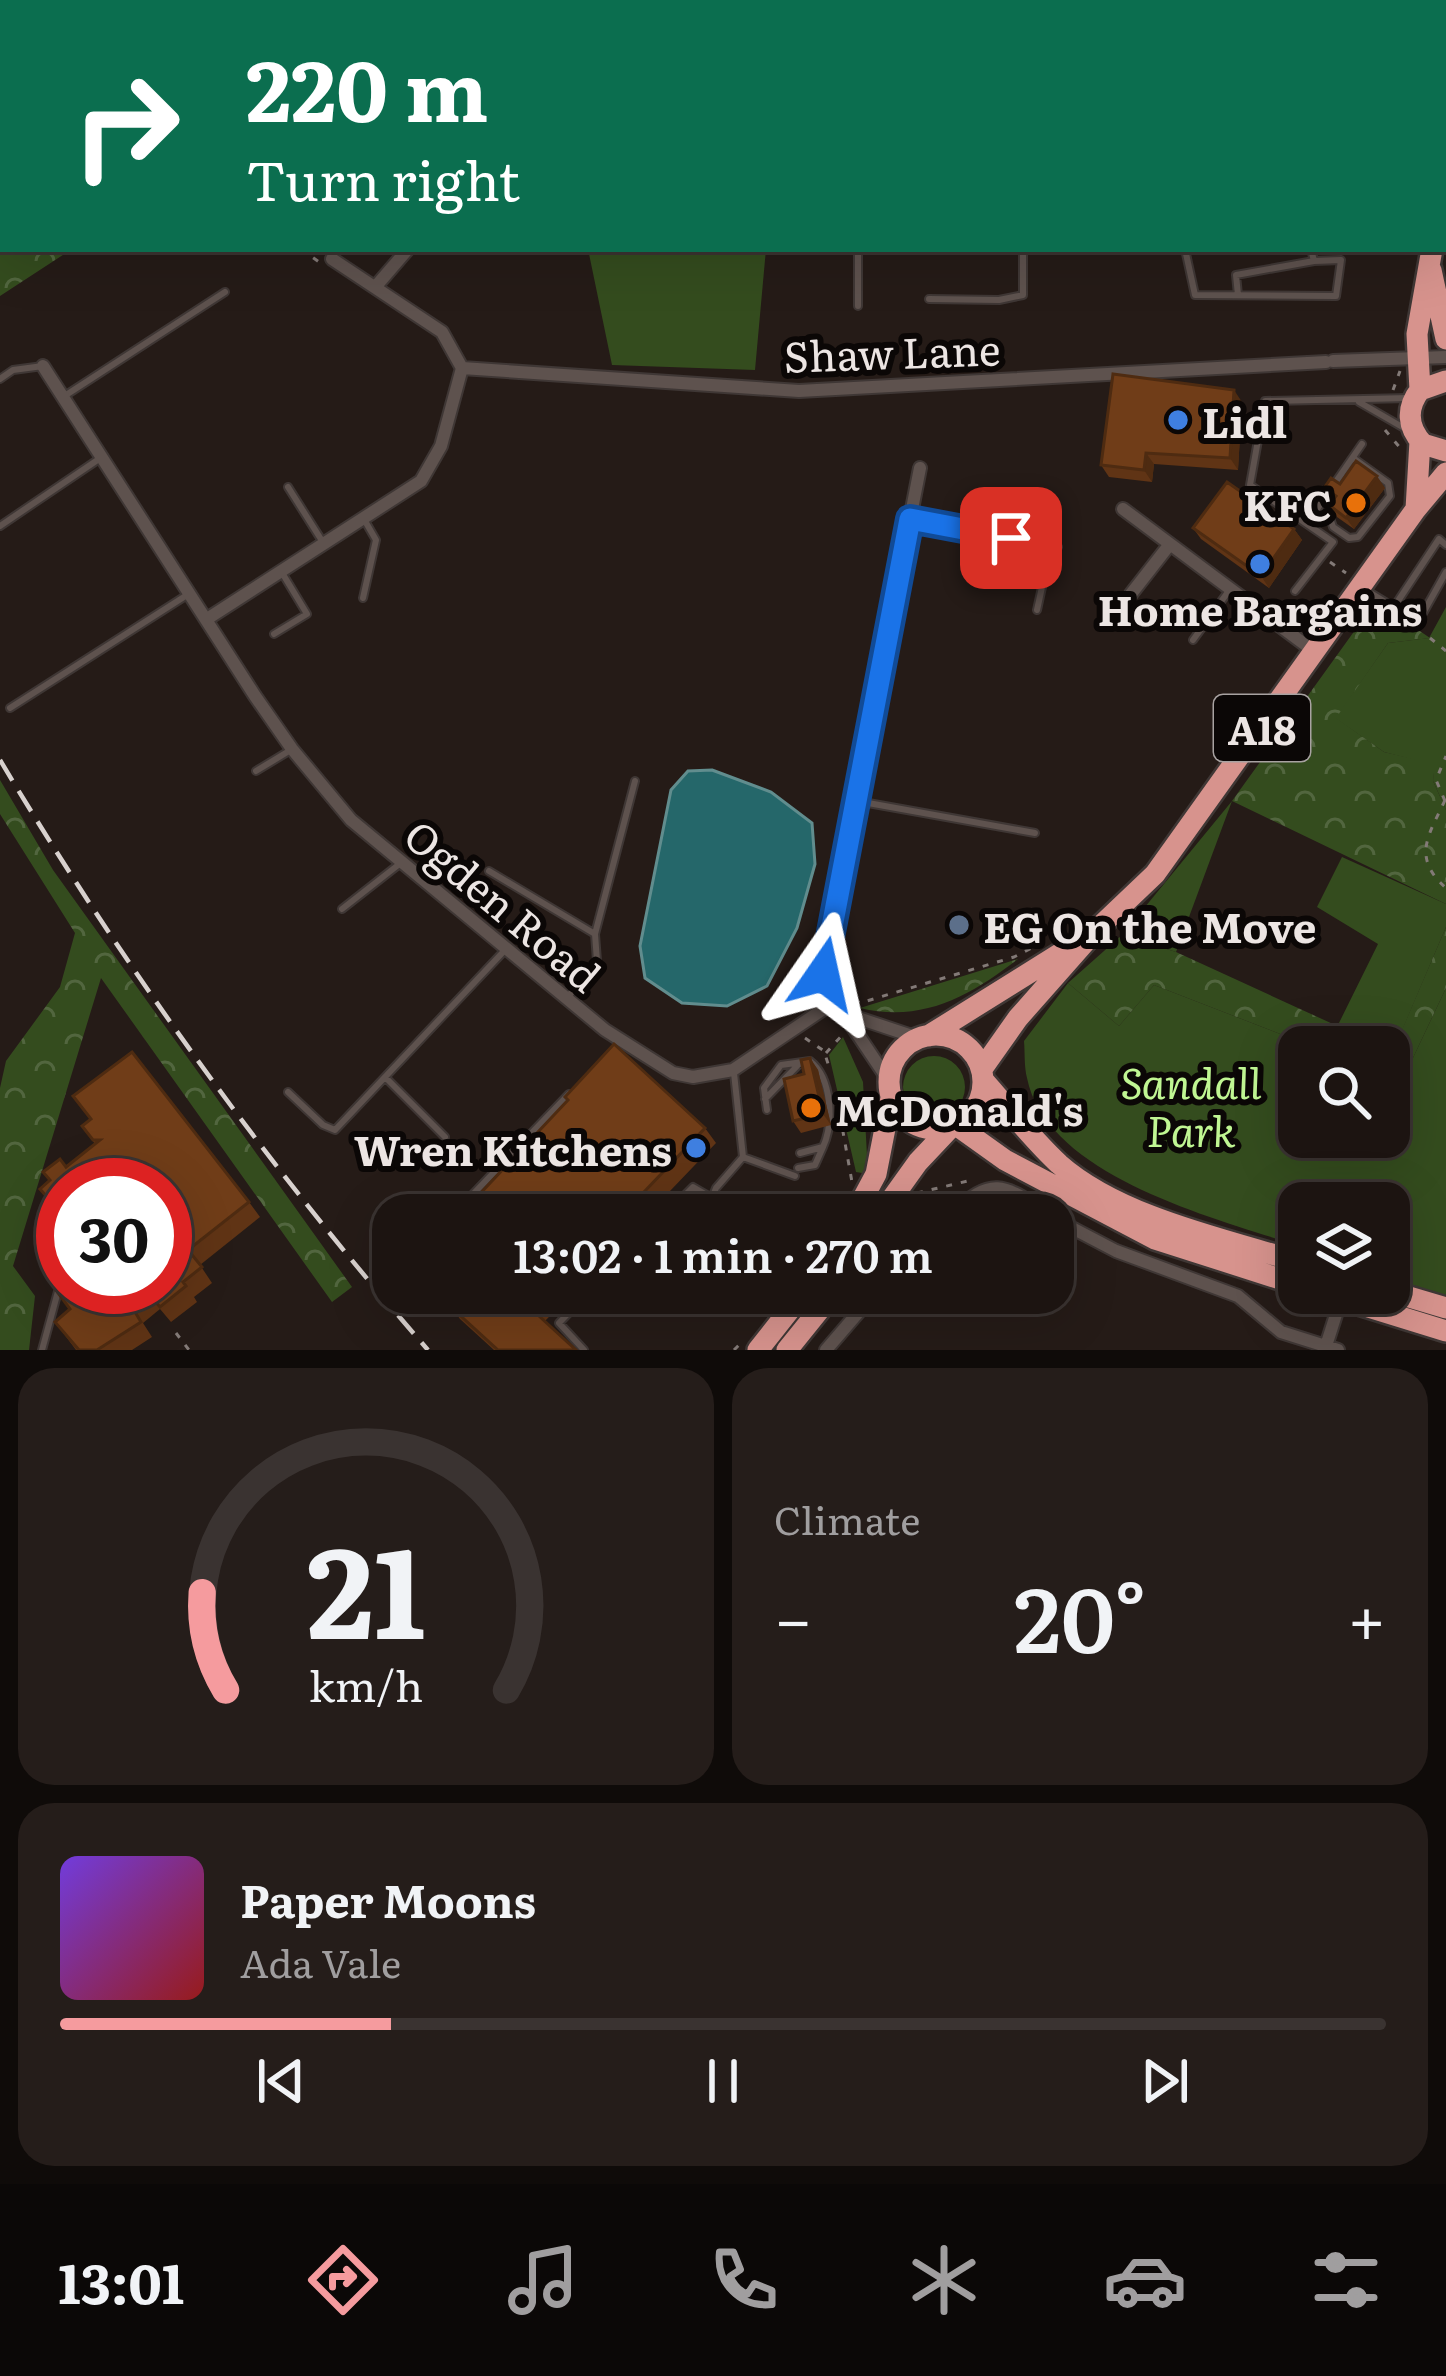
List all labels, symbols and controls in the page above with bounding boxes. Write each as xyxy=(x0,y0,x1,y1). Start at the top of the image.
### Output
text: 220 m xyxy=(246,23,489,148)
icon: right xyxy=(48,48,204,204)
text: Turn right xyxy=(246,137,520,218)
street label: Shaw Lane xyxy=(783,316,1001,386)
place label: Lidl xyxy=(1202,389,1287,451)
marker: Lidl xyxy=(1165,407,1191,433)
place label: KFC xyxy=(1243,472,1332,534)
pin xyxy=(960,487,1062,589)
marker: KFC xyxy=(1343,490,1369,516)
icon: arrive xyxy=(978,505,1044,571)
marker: Home Bargains xyxy=(1247,551,1273,577)
place label: Home Bargains xyxy=(1098,577,1423,639)
road number: A18 xyxy=(1214,695,1310,761)
street label: Ogden Road xyxy=(392,803,616,1005)
place label: EG On the Move xyxy=(983,894,1317,956)
position arrow xyxy=(760,911,886,1037)
marker: EG On the Move xyxy=(946,912,972,938)
map controls xyxy=(1278,1026,1410,1314)
button: search xyxy=(1278,1026,1410,1158)
park label: Sandall Park xyxy=(1121,1050,1262,1160)
place label: McDonald's xyxy=(835,1077,1083,1139)
marker: McDonald's xyxy=(798,1095,824,1121)
place label: Wren Kitchens xyxy=(354,1117,672,1179)
marker: Wren Kitchens xyxy=(683,1135,709,1161)
speed limit sign: 30 xyxy=(36,1158,192,1314)
button: layers xyxy=(1278,1182,1410,1314)
text: 13:02 · 1 min · 270 m xyxy=(513,1220,933,1287)
text: Climate xyxy=(774,1489,920,1547)
text: 21 xyxy=(307,1492,425,1677)
text: 20° xyxy=(1014,1547,1146,1681)
text: − xyxy=(774,1566,812,1664)
text: + xyxy=(1348,1566,1386,1664)
text: km/h xyxy=(309,1651,423,1714)
text: Paper Moons xyxy=(240,1865,536,1932)
text: Ada Vale xyxy=(240,1932,401,1990)
icon: previous xyxy=(248,2048,314,2114)
icon: pause xyxy=(690,2048,756,2114)
icon: next xyxy=(1132,2048,1198,2114)
icon: directions xyxy=(301,2238,385,2322)
icon: music xyxy=(501,2238,585,2322)
icon: phone xyxy=(702,2238,786,2322)
icon: climate xyxy=(902,2238,986,2322)
icon: car xyxy=(1103,2238,1187,2322)
icon: filters xyxy=(1304,2238,1388,2322)
text: 13:01 xyxy=(58,2240,184,2321)

